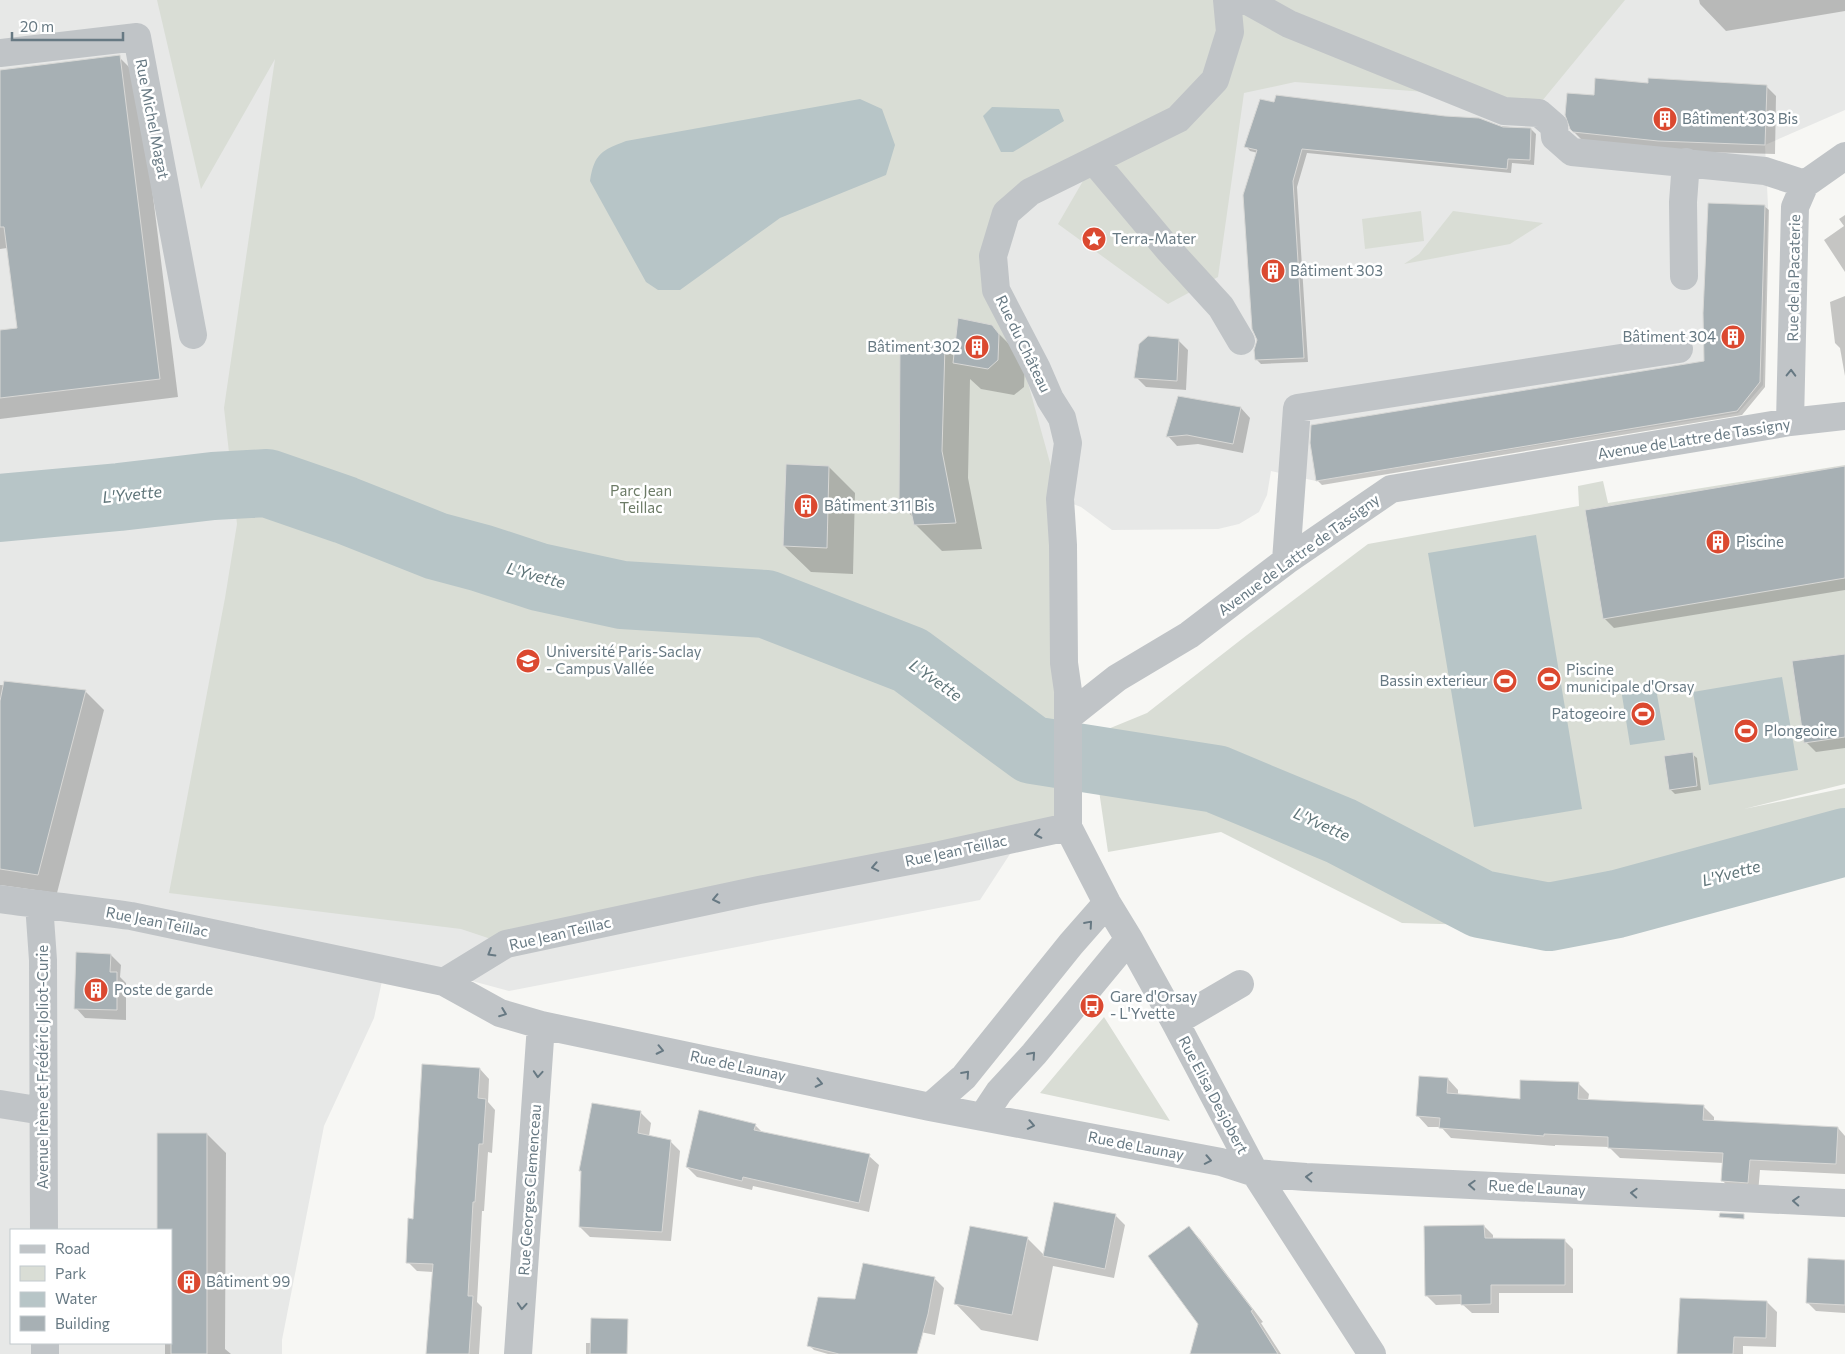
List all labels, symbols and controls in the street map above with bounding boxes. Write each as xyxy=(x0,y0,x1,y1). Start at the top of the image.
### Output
scale bar xyxy=(12,10,124,42)
text: 20 m xyxy=(20,17,54,35)
street label: Rue Michel Magat xyxy=(133,57,173,180)
building icon: Bâtiment 303 Bis xyxy=(1652,106,1678,132)
place label: Bâtiment 303 Bis xyxy=(1682,109,1798,127)
street label: Rue de la Pacaterie xyxy=(1783,214,1803,342)
place icon: Terra-Mater xyxy=(1081,226,1107,252)
place label: Terra-Mater xyxy=(1112,229,1196,247)
building icon: Bâtiment 303 xyxy=(1260,258,1286,284)
place label: Bâtiment 303 xyxy=(1290,261,1383,279)
street label: Rue du Château xyxy=(993,292,1055,395)
building icon: Bâtiment 304 xyxy=(1720,324,1746,350)
place label: Bâtiment 304 xyxy=(1623,327,1716,345)
building icon: Bâtiment 302 xyxy=(964,334,990,360)
place label: Bâtiment 302 xyxy=(867,337,960,355)
one-way arrow xyxy=(1786,369,1796,377)
street label: Avenue de Lattre de Tassigny xyxy=(1596,414,1792,462)
water label: L'Yvette xyxy=(101,481,163,506)
park label: Parc Jean Teillac xyxy=(610,481,672,516)
street label: Avenue de Lattre de Tassigny xyxy=(1214,489,1383,619)
building icon: Bâtiment 311 Bis xyxy=(793,493,819,519)
place label: Bâtiment 311 Bis xyxy=(824,496,935,514)
building icon: Piscine xyxy=(1705,529,1731,555)
place label: Piscine xyxy=(1736,532,1784,550)
water label: L'Yvette xyxy=(505,558,568,592)
place label: Université Paris-Saclay - Campus Vallée xyxy=(546,642,702,677)
school or university icon: Université Paris-Saclay - Campus Vallée xyxy=(515,648,541,674)
water label: L'Yvette xyxy=(906,655,967,705)
place label: Piscine municipale d'Orsay xyxy=(1566,660,1695,695)
sports icon: Piscine municipale d'Orsay xyxy=(1536,666,1562,692)
sports icon: Bassin exterieur xyxy=(1492,668,1518,694)
place label: Bassin exterieur xyxy=(1380,671,1488,689)
sports icon: Patogeoire xyxy=(1630,701,1656,727)
place label: Patogeoire xyxy=(1551,704,1626,722)
sports icon: Plongeoire xyxy=(1733,718,1759,744)
place label: Plongeoire xyxy=(1764,721,1837,739)
water label: L'Yvette xyxy=(1291,803,1354,845)
one-way arrow xyxy=(1034,828,1043,838)
street label: Rue Jean Teillac xyxy=(903,830,1008,870)
water label: L'Yvette xyxy=(1700,855,1763,889)
one-way arrow xyxy=(871,862,880,872)
one-way arrow xyxy=(712,894,720,904)
street label: Rue Jean Teillac xyxy=(105,902,210,940)
street label: Rue Jean Teillac xyxy=(507,913,612,953)
one-way arrow xyxy=(1083,920,1092,929)
street label: Avenue Irène et Frédéric Joliot-Curie xyxy=(33,945,51,1189)
one-way arrow xyxy=(487,947,496,957)
building icon: Poste de garde xyxy=(83,977,109,1003)
place label: Poste de garde xyxy=(114,980,213,998)
place label: Gare d'Orsay - L'Yvette xyxy=(1110,987,1198,1022)
bus stop icon: Gare d'Orsay - L'Yvette xyxy=(1079,993,1105,1019)
one-way arrow xyxy=(498,1007,506,1017)
street label: Rue Elisa Desjobert xyxy=(1175,1033,1253,1156)
one-way arrow xyxy=(656,1044,665,1055)
street label: Rue de Launay xyxy=(689,1046,788,1084)
one-way arrow xyxy=(1026,1052,1035,1061)
one-way arrow xyxy=(532,1070,543,1078)
one-way arrow xyxy=(960,1071,969,1080)
one-way arrow xyxy=(815,1078,824,1088)
street label: Rue Georges Clemenceau xyxy=(514,1104,544,1276)
one-way arrow xyxy=(1027,1120,1035,1130)
street label: Rue de Launay xyxy=(1087,1127,1186,1163)
one-way arrow xyxy=(1203,1154,1212,1165)
one-way arrow xyxy=(1305,1172,1313,1183)
street label: Rue de Launay xyxy=(1488,1175,1586,1199)
one-way arrow xyxy=(1467,1180,1475,1190)
one-way arrow xyxy=(1630,1188,1638,1198)
one-way arrow xyxy=(1792,1195,1800,1206)
legend xyxy=(10,1229,172,1344)
text: Road xyxy=(55,1239,90,1257)
text: Park xyxy=(55,1264,86,1282)
building icon: Bâtiment 99 xyxy=(176,1269,202,1295)
place label: Bâtiment 99 xyxy=(206,1272,290,1290)
text: Water xyxy=(55,1289,97,1307)
one-way arrow xyxy=(516,1302,527,1310)
text: Building xyxy=(55,1314,110,1332)

